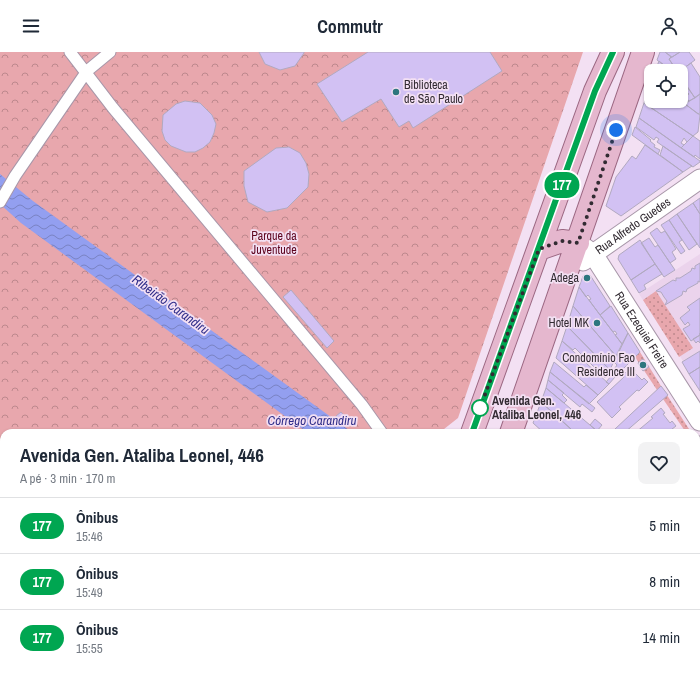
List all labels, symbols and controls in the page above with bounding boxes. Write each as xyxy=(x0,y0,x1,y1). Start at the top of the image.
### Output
text: Commutr xyxy=(317,14,383,39)
icon: menu xyxy=(20,15,42,37)
icon: person xyxy=(658,15,680,37)
map controls xyxy=(644,64,688,108)
button: locate xyxy=(644,64,688,108)
place label: Biblioteca de São Paulo xyxy=(404,77,463,107)
marker: Biblioteca de São Paulo xyxy=(391,87,401,97)
your location xyxy=(606,120,626,140)
line badge: 177 xyxy=(539,172,585,198)
text: 177 xyxy=(552,176,572,194)
street label: Rua Alfredo Guedes xyxy=(592,194,674,258)
park label: Parque da Juventude xyxy=(251,228,297,258)
place label: Adega xyxy=(550,270,580,286)
water label: Ribeirão Carandiru xyxy=(129,271,213,338)
marker: Adega xyxy=(582,273,592,283)
street label: Rua Ezequiel Freire xyxy=(611,289,672,372)
place label: Hotel MK xyxy=(549,315,589,331)
marker: Hotel MK xyxy=(592,318,602,328)
place label: Condomínio Fao Residence III xyxy=(562,350,635,380)
marker: Condomínio Fao Residence III xyxy=(638,360,648,370)
place label: Avenida Gen. Ataliba Leonel, 446 xyxy=(492,393,582,423)
marker: Avenida Gen. Ataliba Leonel, 446 xyxy=(471,399,489,417)
water label: Córrego Carandiru xyxy=(268,412,357,429)
text: Avenida Gen. Ataliba Leonel, 446 xyxy=(20,442,264,468)
button: heart xyxy=(638,442,680,484)
text: A pé · 3 min · 170 m xyxy=(20,470,115,487)
text: Ônibus xyxy=(76,507,118,528)
text: 5 min xyxy=(649,515,680,536)
text: 177 xyxy=(32,517,52,535)
text: 15:46 xyxy=(76,528,103,545)
text: Ônibus xyxy=(76,563,118,584)
text: 8 min xyxy=(649,571,680,592)
text: 177 xyxy=(32,573,52,591)
text: 15:49 xyxy=(76,584,103,601)
text: Ônibus xyxy=(76,619,118,640)
text: 14 min xyxy=(642,627,680,648)
text: 177 xyxy=(32,629,52,647)
text: 15:55 xyxy=(76,640,103,657)

